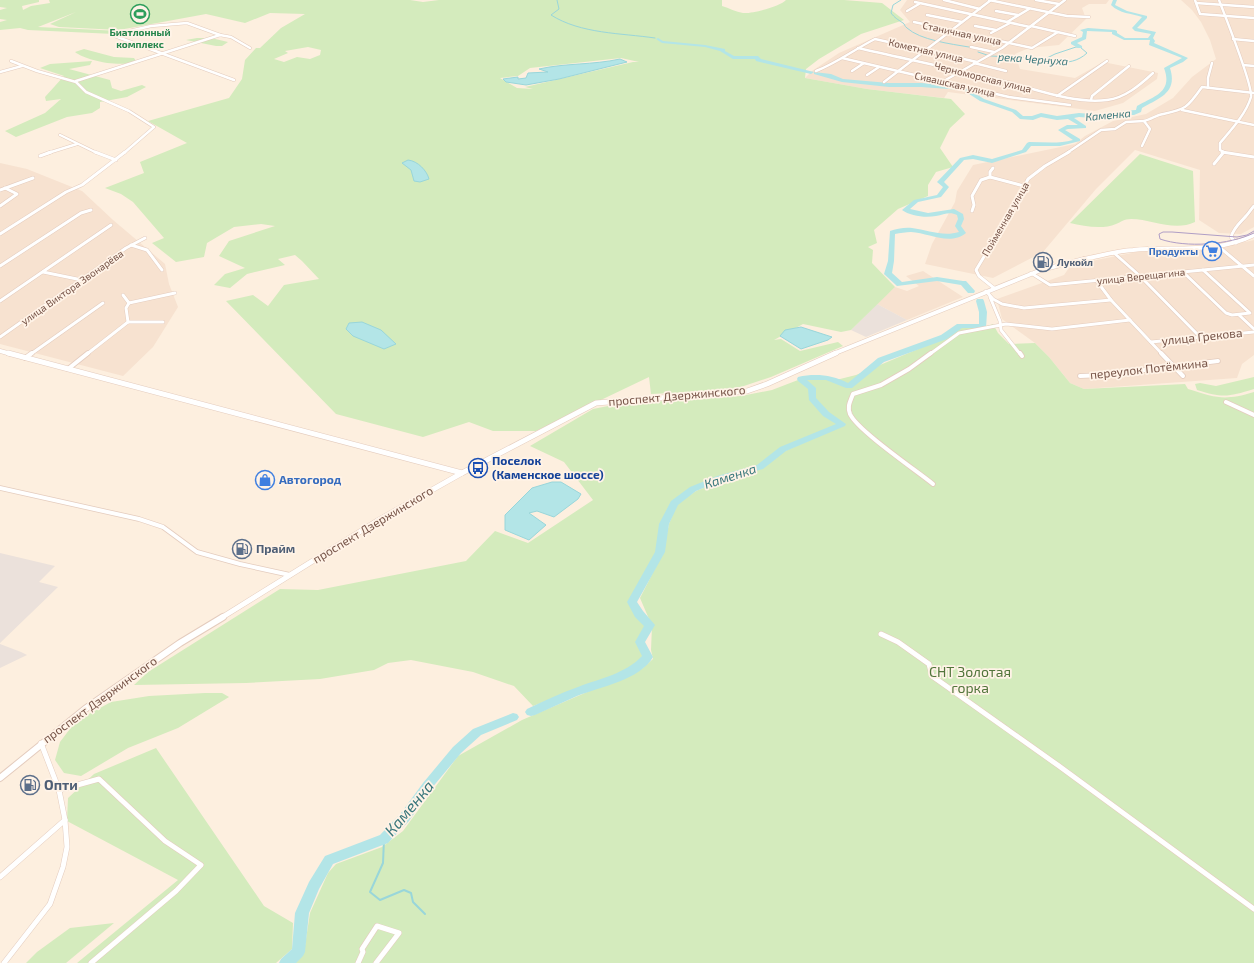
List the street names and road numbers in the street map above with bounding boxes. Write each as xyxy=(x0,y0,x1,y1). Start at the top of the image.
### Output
street label: Станичная улица xyxy=(921,19,1002,48)
street label: Кометная улица xyxy=(887,36,964,65)
street label: Черноморская улица xyxy=(933,59,1033,96)
street label: Сивашская улица xyxy=(913,69,996,100)
street label: Пойменная улица xyxy=(979,180,1032,259)
street label: улица Виктора Звонарёва xyxy=(19,247,126,328)
street label: улица Верещагина xyxy=(1096,265,1186,288)
street label: улица Грекова xyxy=(1161,325,1243,348)
street label: переулок Потёмкина xyxy=(1089,355,1209,382)
street label: проспект Дзержинского xyxy=(608,382,746,408)
street label: проспект Дзержинского xyxy=(310,483,435,566)
street label: проспект Дзержинского xyxy=(40,653,159,745)

